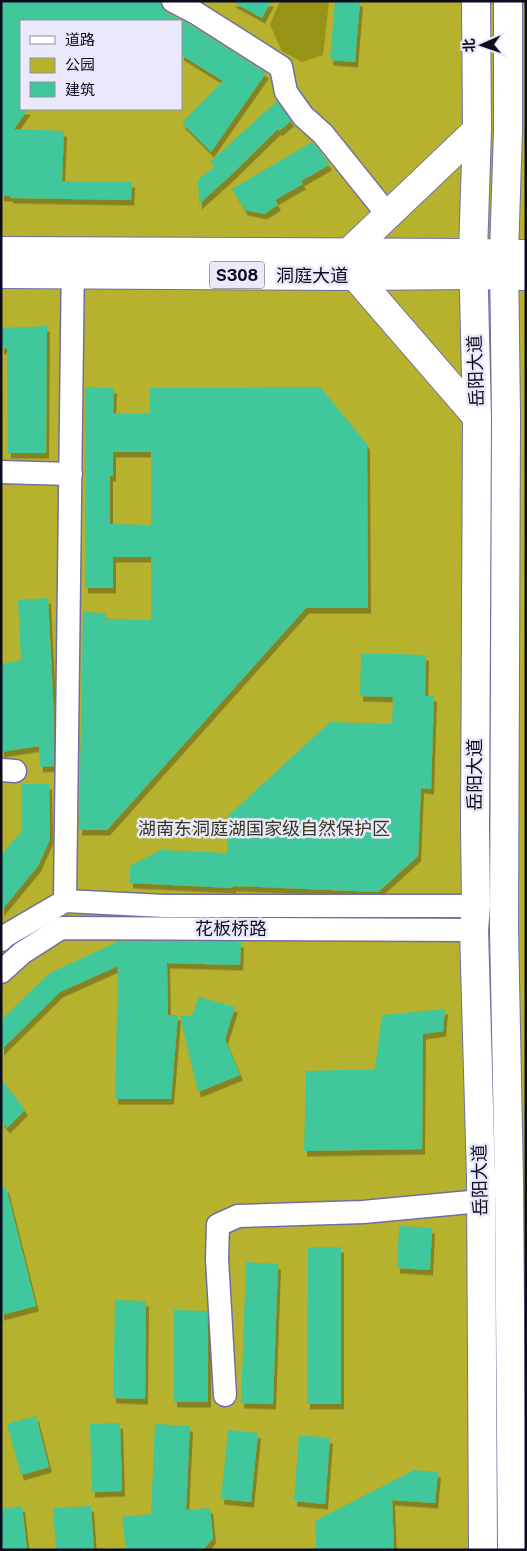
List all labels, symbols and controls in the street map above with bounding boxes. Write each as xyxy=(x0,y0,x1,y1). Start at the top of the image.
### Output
legend xyxy=(20,20,182,110)
north arrow xyxy=(457,20,507,70)
text: 道路 xyxy=(65,31,95,48)
text: 北 xyxy=(461,38,477,53)
text: 公园 xyxy=(65,56,95,73)
text: 建筑 xyxy=(65,81,95,98)
road number: S308 xyxy=(210,262,264,288)
street label: 洞庭大道 xyxy=(276,265,348,286)
street label: 岳阳大道 xyxy=(464,335,487,407)
street label: 岳阳大道 xyxy=(464,739,485,811)
park label: 湖南东洞庭湖国家级自然保护区 xyxy=(138,818,390,839)
street label: 花板桥路 xyxy=(195,918,267,939)
street label: 岳阳大道 xyxy=(468,1144,491,1216)

